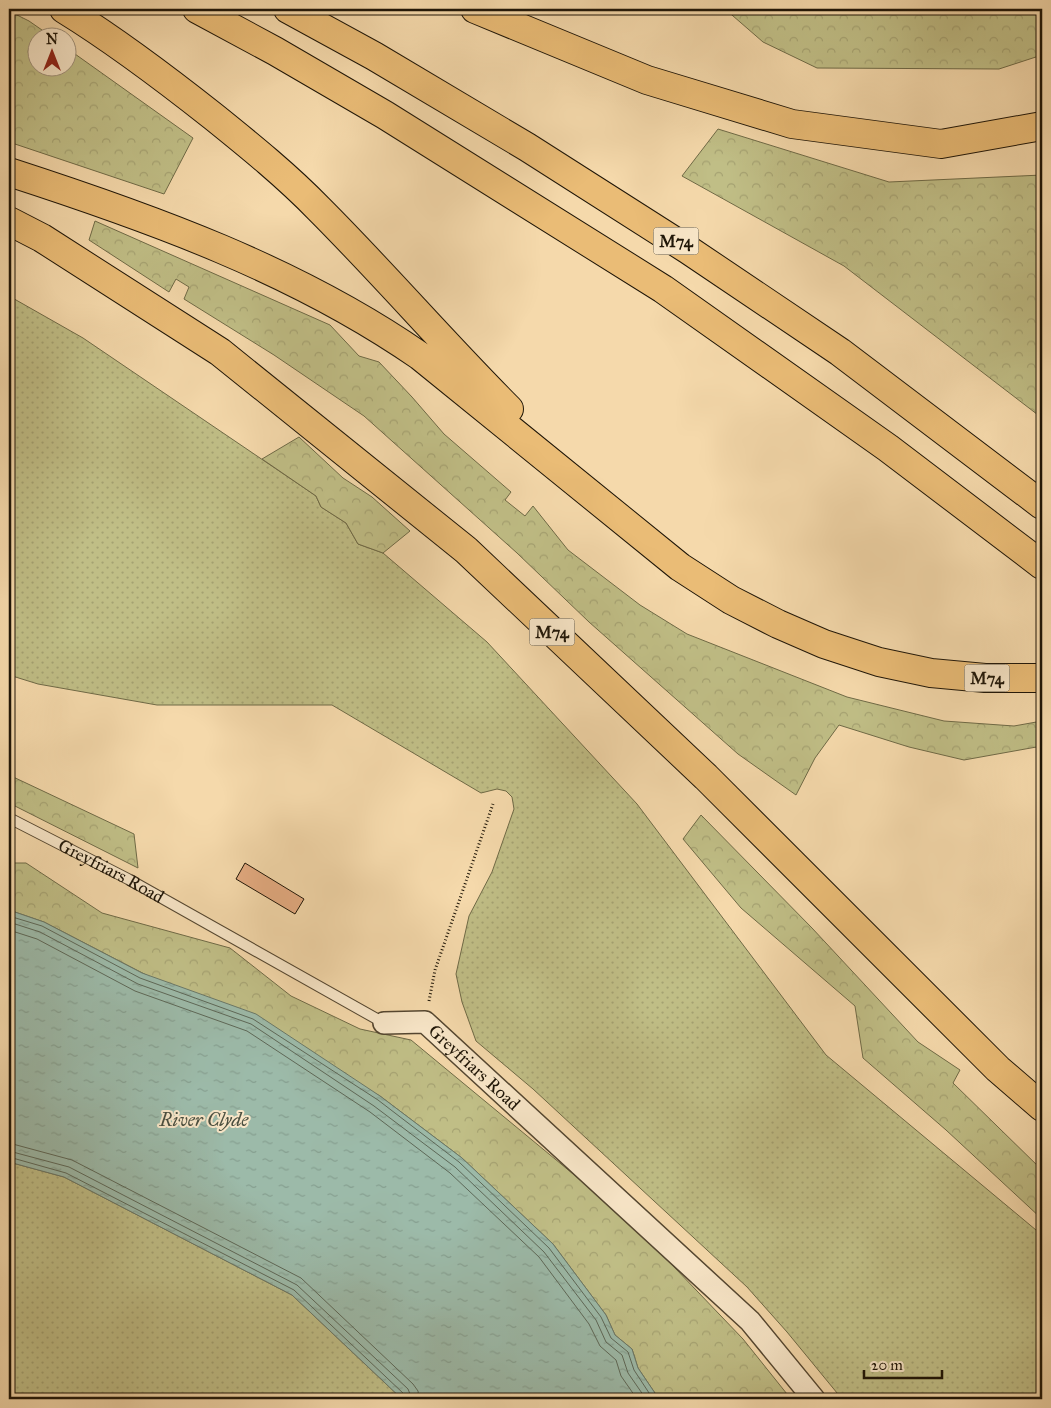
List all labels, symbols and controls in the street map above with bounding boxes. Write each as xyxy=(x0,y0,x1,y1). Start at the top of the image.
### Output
north arrow xyxy=(28,28,78,78)
text: N xyxy=(46,31,58,48)
road number: M74 xyxy=(654,228,698,255)
road number: M74 xyxy=(530,618,574,646)
road number: M74 xyxy=(964,664,1010,691)
street label: Greyfriars Road xyxy=(54,834,168,908)
street label: Greyfriars Road xyxy=(424,1020,525,1115)
water label: River Clyde xyxy=(159,1108,249,1131)
scale bar xyxy=(864,1348,941,1380)
text: 20 m xyxy=(871,1356,903,1374)

